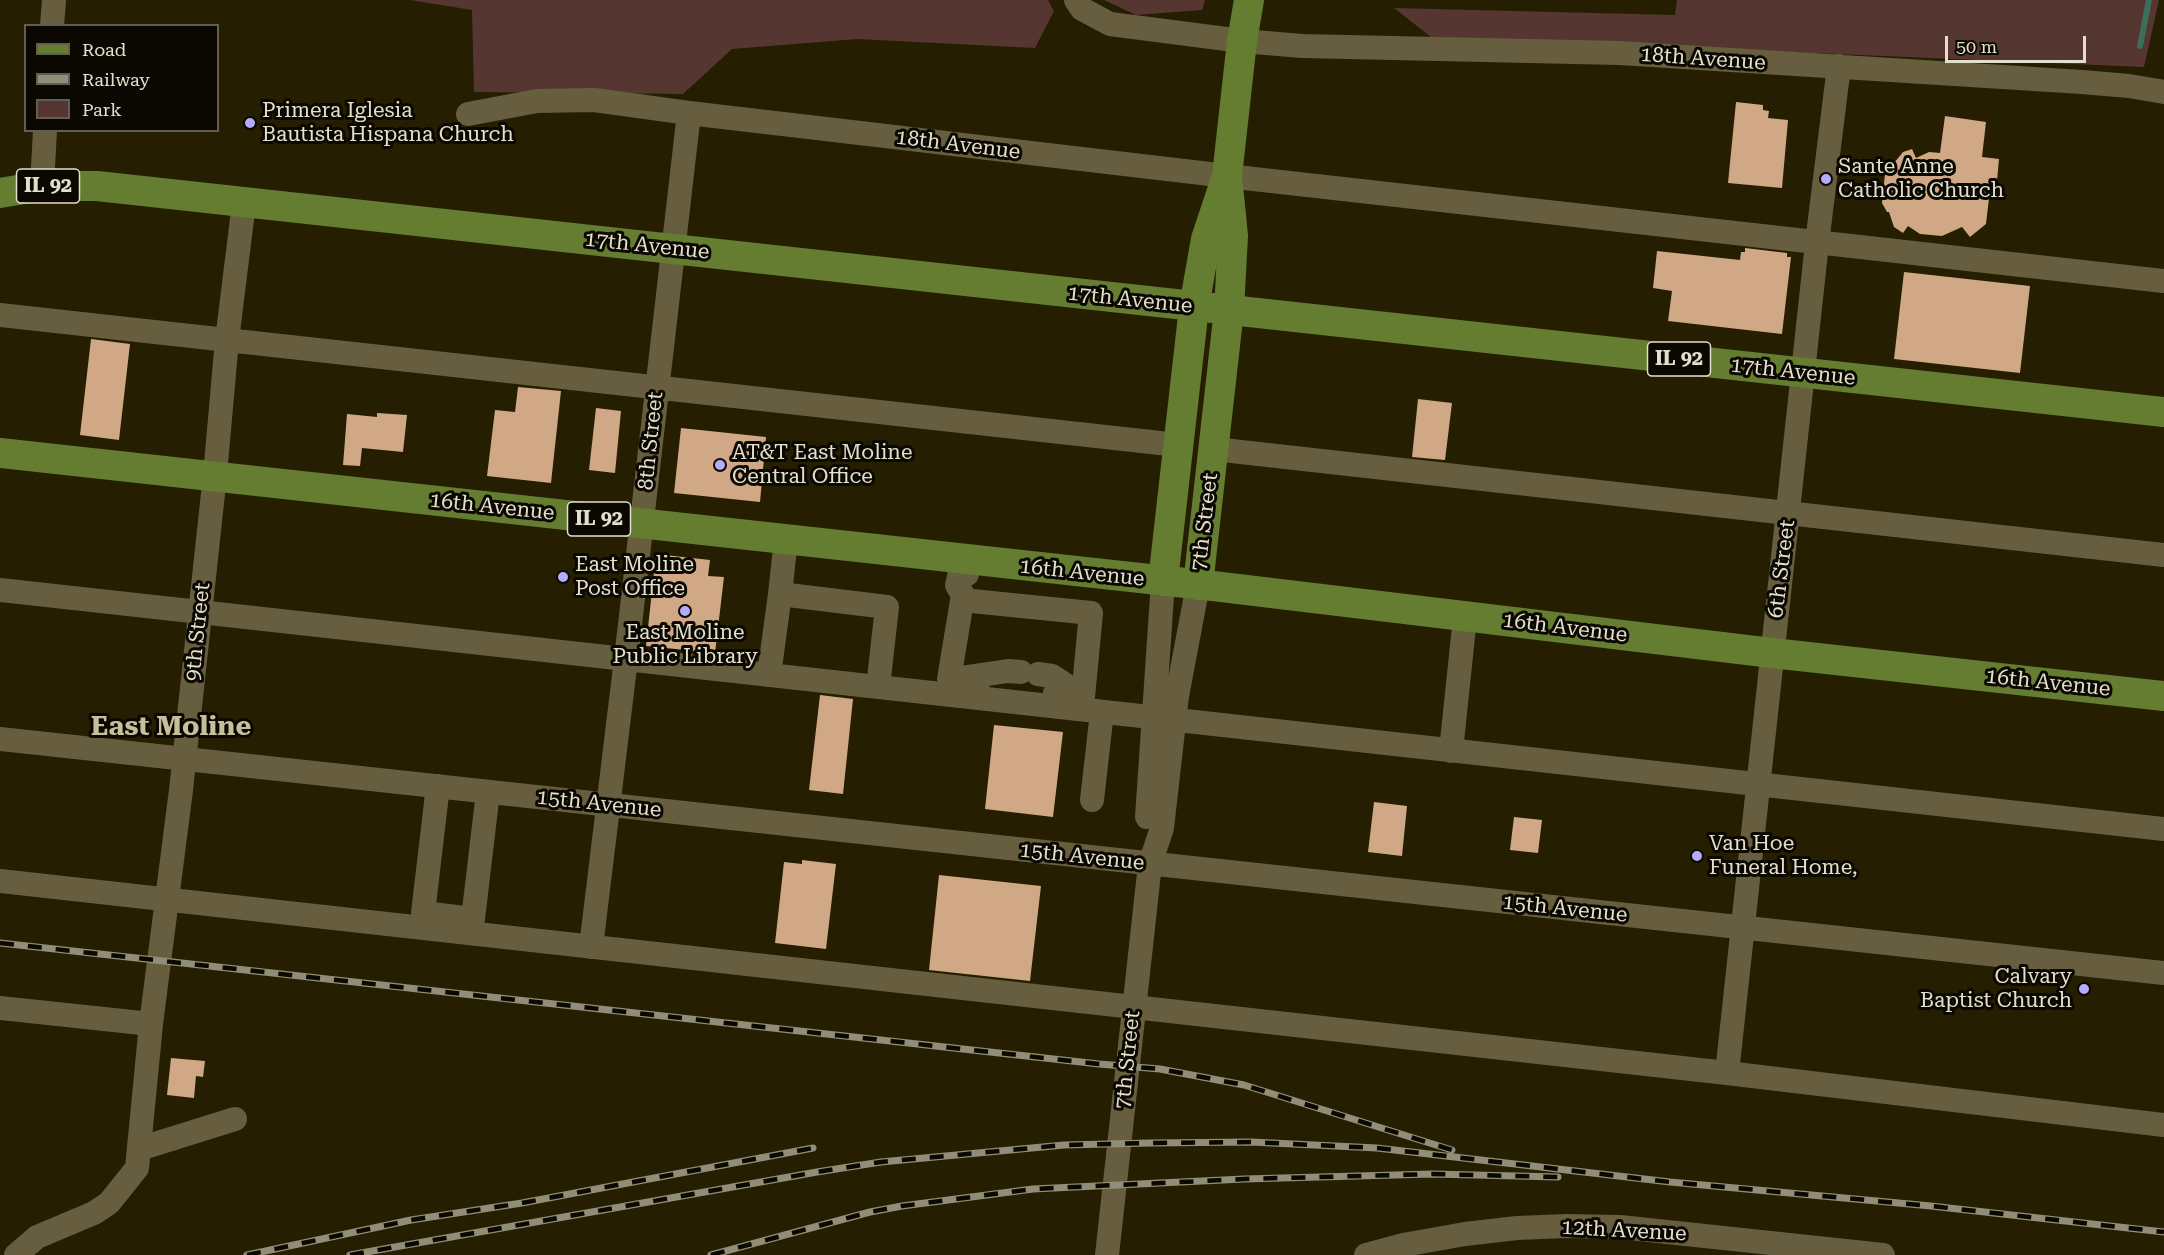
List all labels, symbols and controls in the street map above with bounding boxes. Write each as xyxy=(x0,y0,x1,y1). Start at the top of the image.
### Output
legend xyxy=(24,24,219,132)
scale bar xyxy=(1948,24,2089,62)
text: 50 m xyxy=(1956,36,1997,57)
text: Road xyxy=(82,39,126,60)
street label: 18th Avenue xyxy=(1640,42,1766,76)
text: Railway xyxy=(82,69,150,90)
place label: Primera Iglesia Bautista Hispana Church xyxy=(262,98,514,148)
text: Park xyxy=(82,99,122,120)
marker: Primera Iglesia Bautista Hispana Church xyxy=(243,116,257,130)
street label: 18th Avenue xyxy=(894,125,1022,165)
place label: Sante Anne Catholic Church xyxy=(1838,154,2004,204)
road number: IL 92 xyxy=(16,169,80,203)
marker: Sante Anne Catholic Church xyxy=(1819,172,1833,186)
street label: 17th Avenue xyxy=(583,227,711,265)
street label: 17th Avenue xyxy=(1066,281,1194,319)
road number: IL 92 xyxy=(1648,342,1710,376)
street label: 17th Avenue xyxy=(1729,353,1857,391)
street label: 8th Street xyxy=(633,391,669,491)
place label: AT&T East Moline Central Office xyxy=(732,440,912,490)
marker: AT&T East Moline Central Office xyxy=(713,458,727,472)
street label: 7th Street xyxy=(1186,471,1224,573)
street label: 16th Avenue xyxy=(428,488,556,526)
road number: IL 92 xyxy=(568,502,630,536)
street label: 6th Street xyxy=(1763,518,1801,620)
place label: East Moline Post Office xyxy=(575,552,694,602)
street label: 16th Avenue xyxy=(1018,554,1146,592)
marker: East Moline Post Office xyxy=(556,570,570,584)
street label: 9th Street xyxy=(180,582,216,682)
marker: East Moline Public Library xyxy=(678,604,692,618)
street label: 16th Avenue xyxy=(1501,608,1629,648)
place label: East Moline Public Library xyxy=(612,620,758,670)
street label: 16th Avenue xyxy=(1984,664,2112,702)
district label: East Moline xyxy=(91,711,251,743)
street label: 15th Avenue xyxy=(535,785,663,823)
place label: Van Hoe Funeral Home, xyxy=(1709,831,1858,881)
street label: 15th Avenue xyxy=(1018,838,1146,876)
marker: Van Hoe Funeral Home, xyxy=(1690,849,1704,863)
street label: 15th Avenue xyxy=(1501,890,1629,928)
place label: Calvary Baptist Church xyxy=(1920,964,2072,1014)
marker: Calvary Baptist Church xyxy=(2077,982,2091,996)
street label: 7th Street xyxy=(1110,1010,1146,1110)
street label: 12th Avenue xyxy=(1561,1215,1687,1247)

